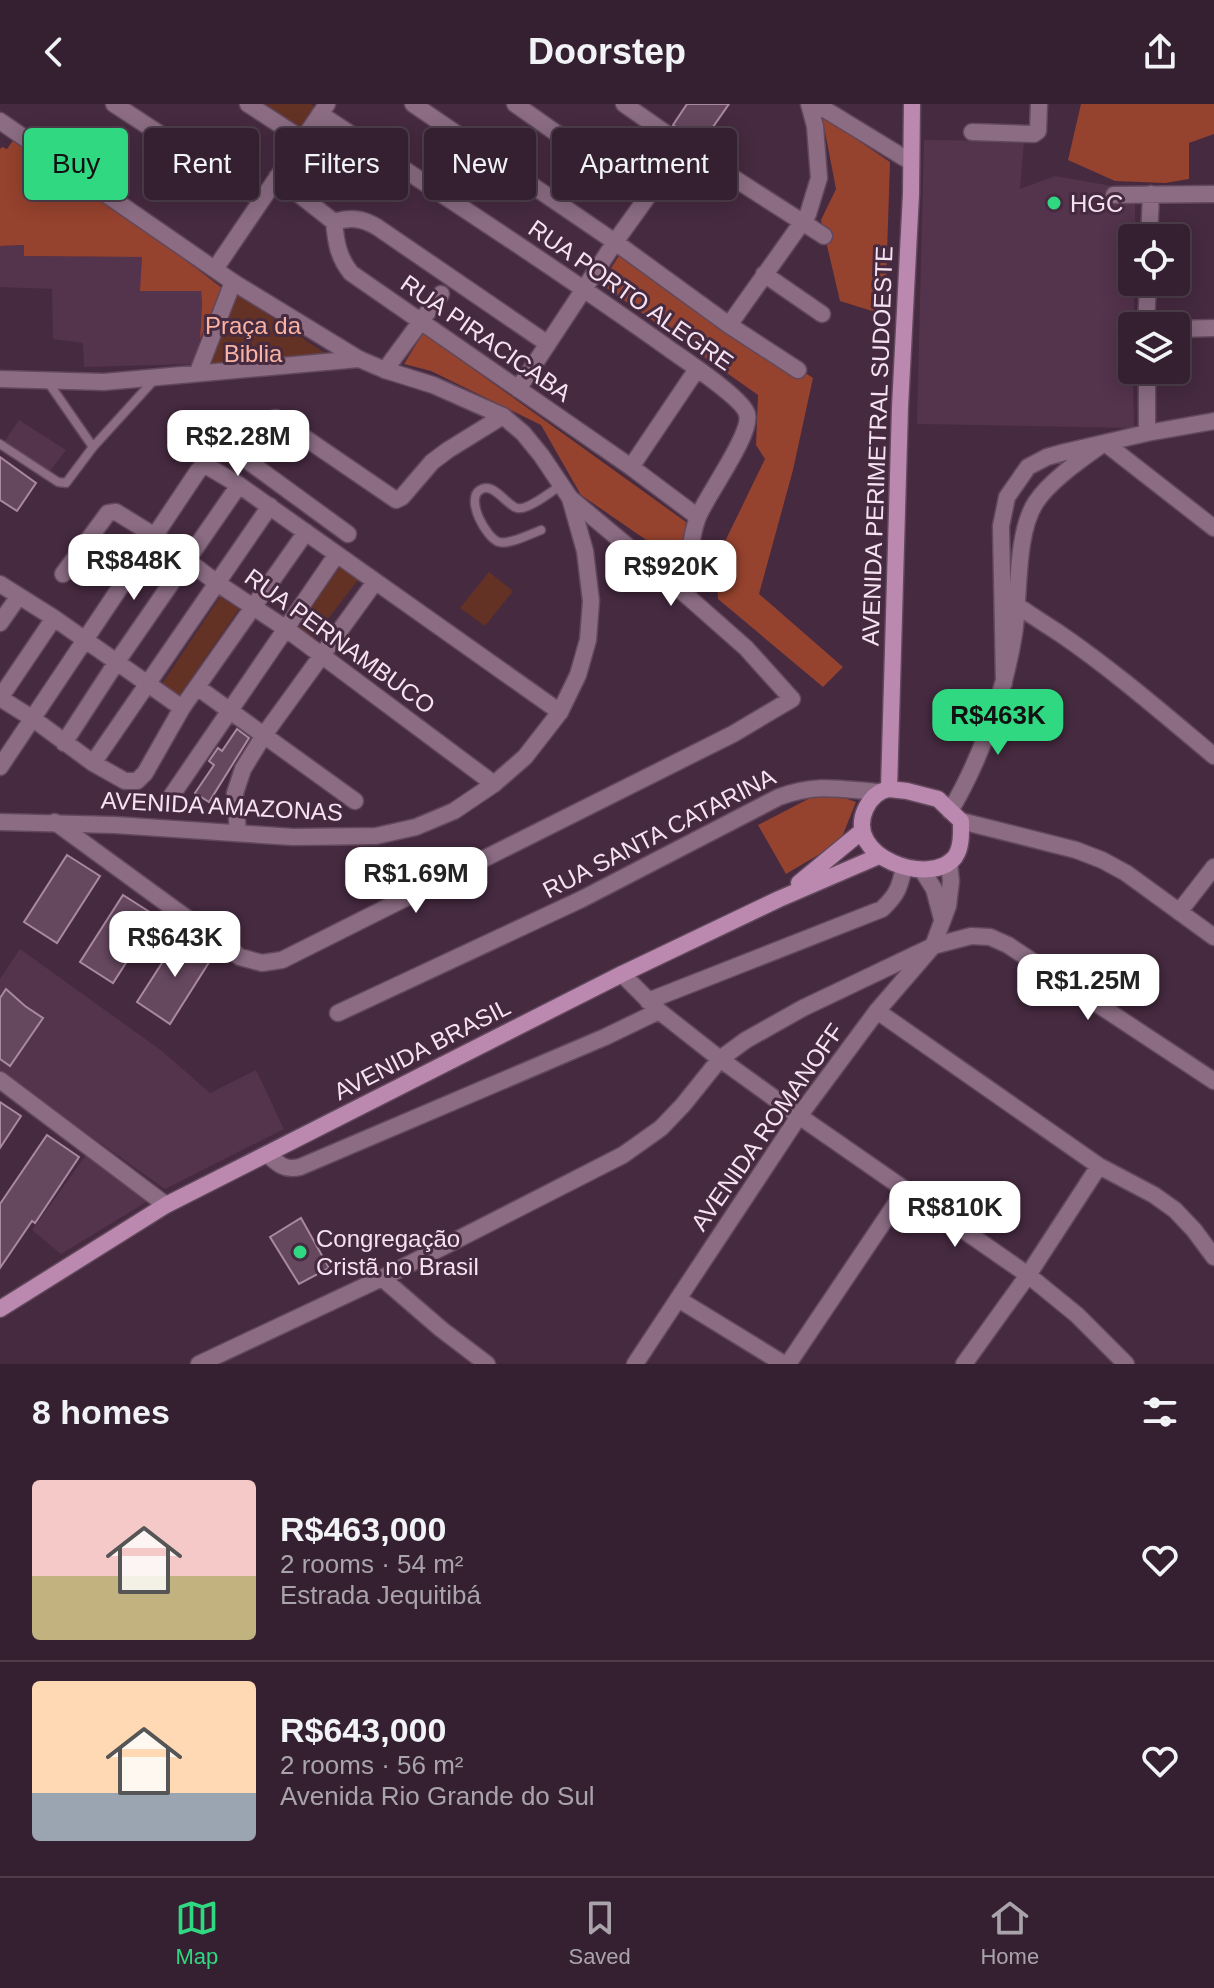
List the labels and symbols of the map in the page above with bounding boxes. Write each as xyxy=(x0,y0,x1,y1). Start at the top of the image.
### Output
place label: HGC xyxy=(1070,190,1123,217)
marker: HGC xyxy=(1045,194,1063,212)
street label: RUA PORTO ALEGRE xyxy=(524,214,738,376)
street label: AVENIDA PERIMETRAL SUDOESTE xyxy=(857,246,897,646)
street label: RUA PIRACICABA xyxy=(396,269,576,407)
park label: Praça da Biblia xyxy=(205,312,302,367)
pin: R$2.28M xyxy=(164,410,312,478)
pin: R$848K xyxy=(69,534,199,602)
pin: R$920K xyxy=(606,540,736,608)
street label: RUA PERNAMBUCO xyxy=(240,563,440,719)
pin: R$463K xyxy=(933,689,1063,757)
street label: RUA SANTA CATARINA xyxy=(538,763,780,903)
street label: AVENIDA AMAZONAS xyxy=(100,786,344,826)
pin: R$1.69M xyxy=(342,847,490,915)
pin: R$643K xyxy=(110,911,240,979)
pin: R$1.25M xyxy=(1014,954,1162,1022)
street label: AVENIDA BRASIL xyxy=(329,993,515,1105)
street label: AVENIDA ROMANOFF xyxy=(685,1018,849,1236)
pin: R$810K xyxy=(890,1181,1020,1249)
place label: Congregação Cristã no Brasil xyxy=(316,1225,479,1280)
marker: Congregação Cristã no Brasil xyxy=(291,1243,309,1261)

